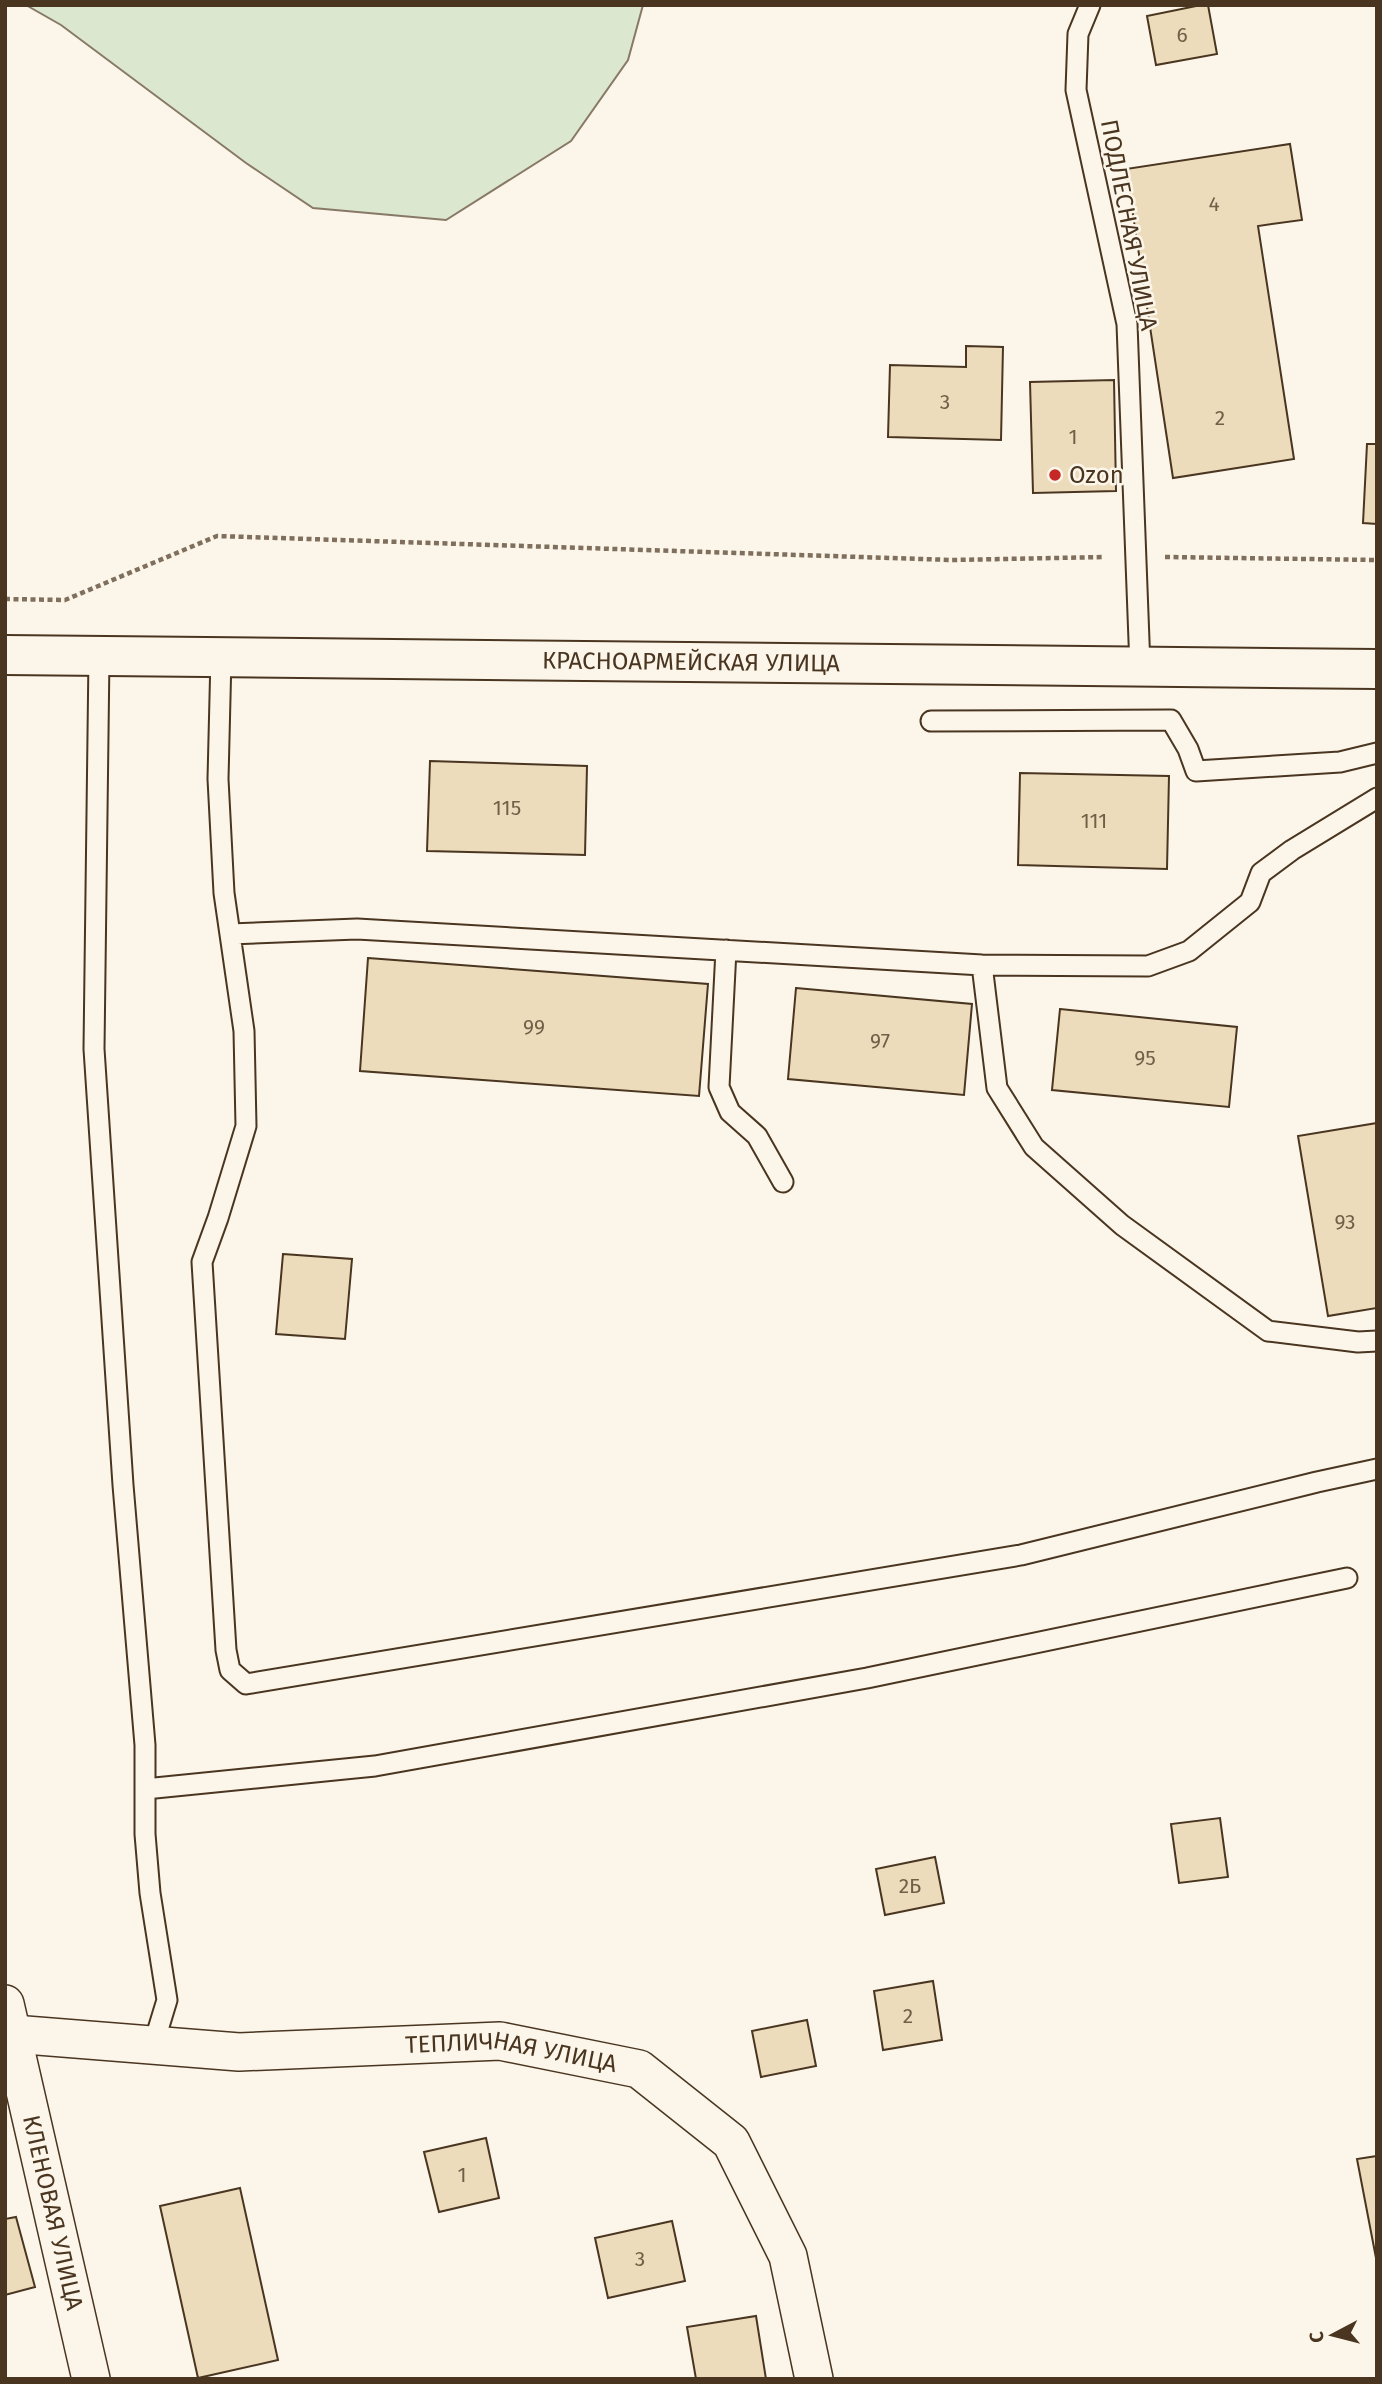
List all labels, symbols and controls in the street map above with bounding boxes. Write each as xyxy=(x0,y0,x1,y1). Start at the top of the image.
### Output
house number: 6 xyxy=(1176,22,1188,48)
street label: ПОДЛЕСНАЯ УЛИЦА xyxy=(1095,117,1163,333)
house number: 4 xyxy=(1208,191,1220,217)
house number: 3 xyxy=(940,389,950,415)
house number: 2 xyxy=(1215,405,1225,431)
house number: 1 xyxy=(1068,424,1078,450)
place label: Ozon xyxy=(1069,461,1124,489)
marker: Ozon xyxy=(1047,467,1063,483)
street label: КРАСНОАРМЕЙСКАЯ УЛИЦА xyxy=(542,646,840,678)
house number: 115 xyxy=(493,795,521,821)
house number: 111 xyxy=(1081,808,1107,834)
house number: 99 xyxy=(523,1014,545,1040)
house number: 97 xyxy=(870,1028,890,1054)
house number: 95 xyxy=(1134,1045,1156,1071)
house number: 93 xyxy=(1334,1209,1356,1235)
house number: 2Б xyxy=(899,1873,921,1899)
house number: 2 xyxy=(903,2003,913,2029)
street label: ТЕПЛИЧНАЯ УЛИЦА xyxy=(405,2026,620,2078)
street label: КЛЕНОВАЯ УЛИЦА xyxy=(17,2112,89,2313)
house number: 1 xyxy=(457,2162,467,2188)
house number: 3 xyxy=(635,2246,645,2272)
north arrow xyxy=(1298,2300,1368,2370)
text: С xyxy=(1305,2330,1329,2344)

